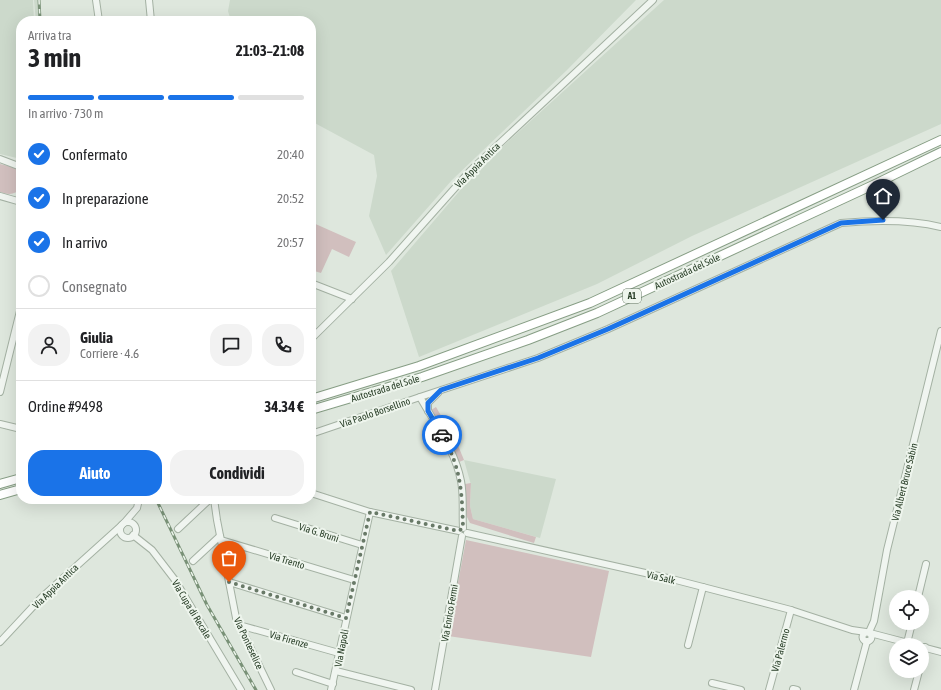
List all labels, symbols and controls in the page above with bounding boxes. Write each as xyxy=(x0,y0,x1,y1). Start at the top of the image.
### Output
text: Arriva tra xyxy=(28,28,71,43)
text: 21:03–21:08 xyxy=(236,42,304,59)
text: 3 min xyxy=(28,43,81,73)
text: In arrivo · 730 m xyxy=(28,106,103,121)
street label: Via Appia Antica xyxy=(453,140,502,190)
icon: check xyxy=(28,143,50,165)
text: Confermato xyxy=(62,146,127,163)
text: 20:40 xyxy=(277,147,304,162)
pin xyxy=(866,179,900,220)
icon: home xyxy=(872,185,894,207)
icon: check xyxy=(28,187,50,209)
text: In preparazione xyxy=(62,190,149,207)
text: 20:52 xyxy=(277,191,304,206)
icon: check xyxy=(28,231,50,253)
text: In arrivo xyxy=(62,234,108,251)
text: 20:57 xyxy=(277,235,304,250)
street label: Autostrada del Sole xyxy=(653,251,722,291)
text: Consegnato xyxy=(62,278,127,295)
road number: A1 xyxy=(623,289,641,303)
button: person xyxy=(28,324,70,366)
button: chat xyxy=(210,324,252,366)
button: phone xyxy=(262,324,304,366)
text: Giulia xyxy=(80,329,113,346)
text: Corriere · 4.6 xyxy=(80,346,139,361)
street label: Autostrada del Sole xyxy=(350,373,421,404)
street label: Via Paolo Borsellino xyxy=(339,395,412,430)
text: Ordine #9498 xyxy=(28,398,103,415)
text: 34.34 € xyxy=(264,398,304,415)
courier xyxy=(422,415,462,455)
icon: car xyxy=(431,424,453,446)
street label: Via Albert Bruce Sabin xyxy=(889,442,920,522)
button: Aiuto xyxy=(28,450,162,496)
button: Condividi xyxy=(170,450,304,496)
street label: Via G. Bruni xyxy=(297,521,340,544)
pin xyxy=(212,541,246,582)
icon: bag xyxy=(218,547,240,569)
street label: Via Trento xyxy=(268,550,306,571)
street label: Via Appia Antica xyxy=(30,562,81,611)
street label: Via Salk xyxy=(645,569,677,586)
street label: Via Cupa di Recale xyxy=(170,578,214,641)
street label: Via Enrico Fermi xyxy=(439,583,460,643)
map controls xyxy=(889,590,929,678)
button: locate xyxy=(889,590,929,630)
street label: Via Ponteselice xyxy=(232,615,266,671)
street label: Via Palermo xyxy=(769,627,792,673)
street label: Via Napoli xyxy=(332,628,351,668)
street label: Via Firenze xyxy=(268,629,310,650)
button: layers xyxy=(889,638,929,678)

